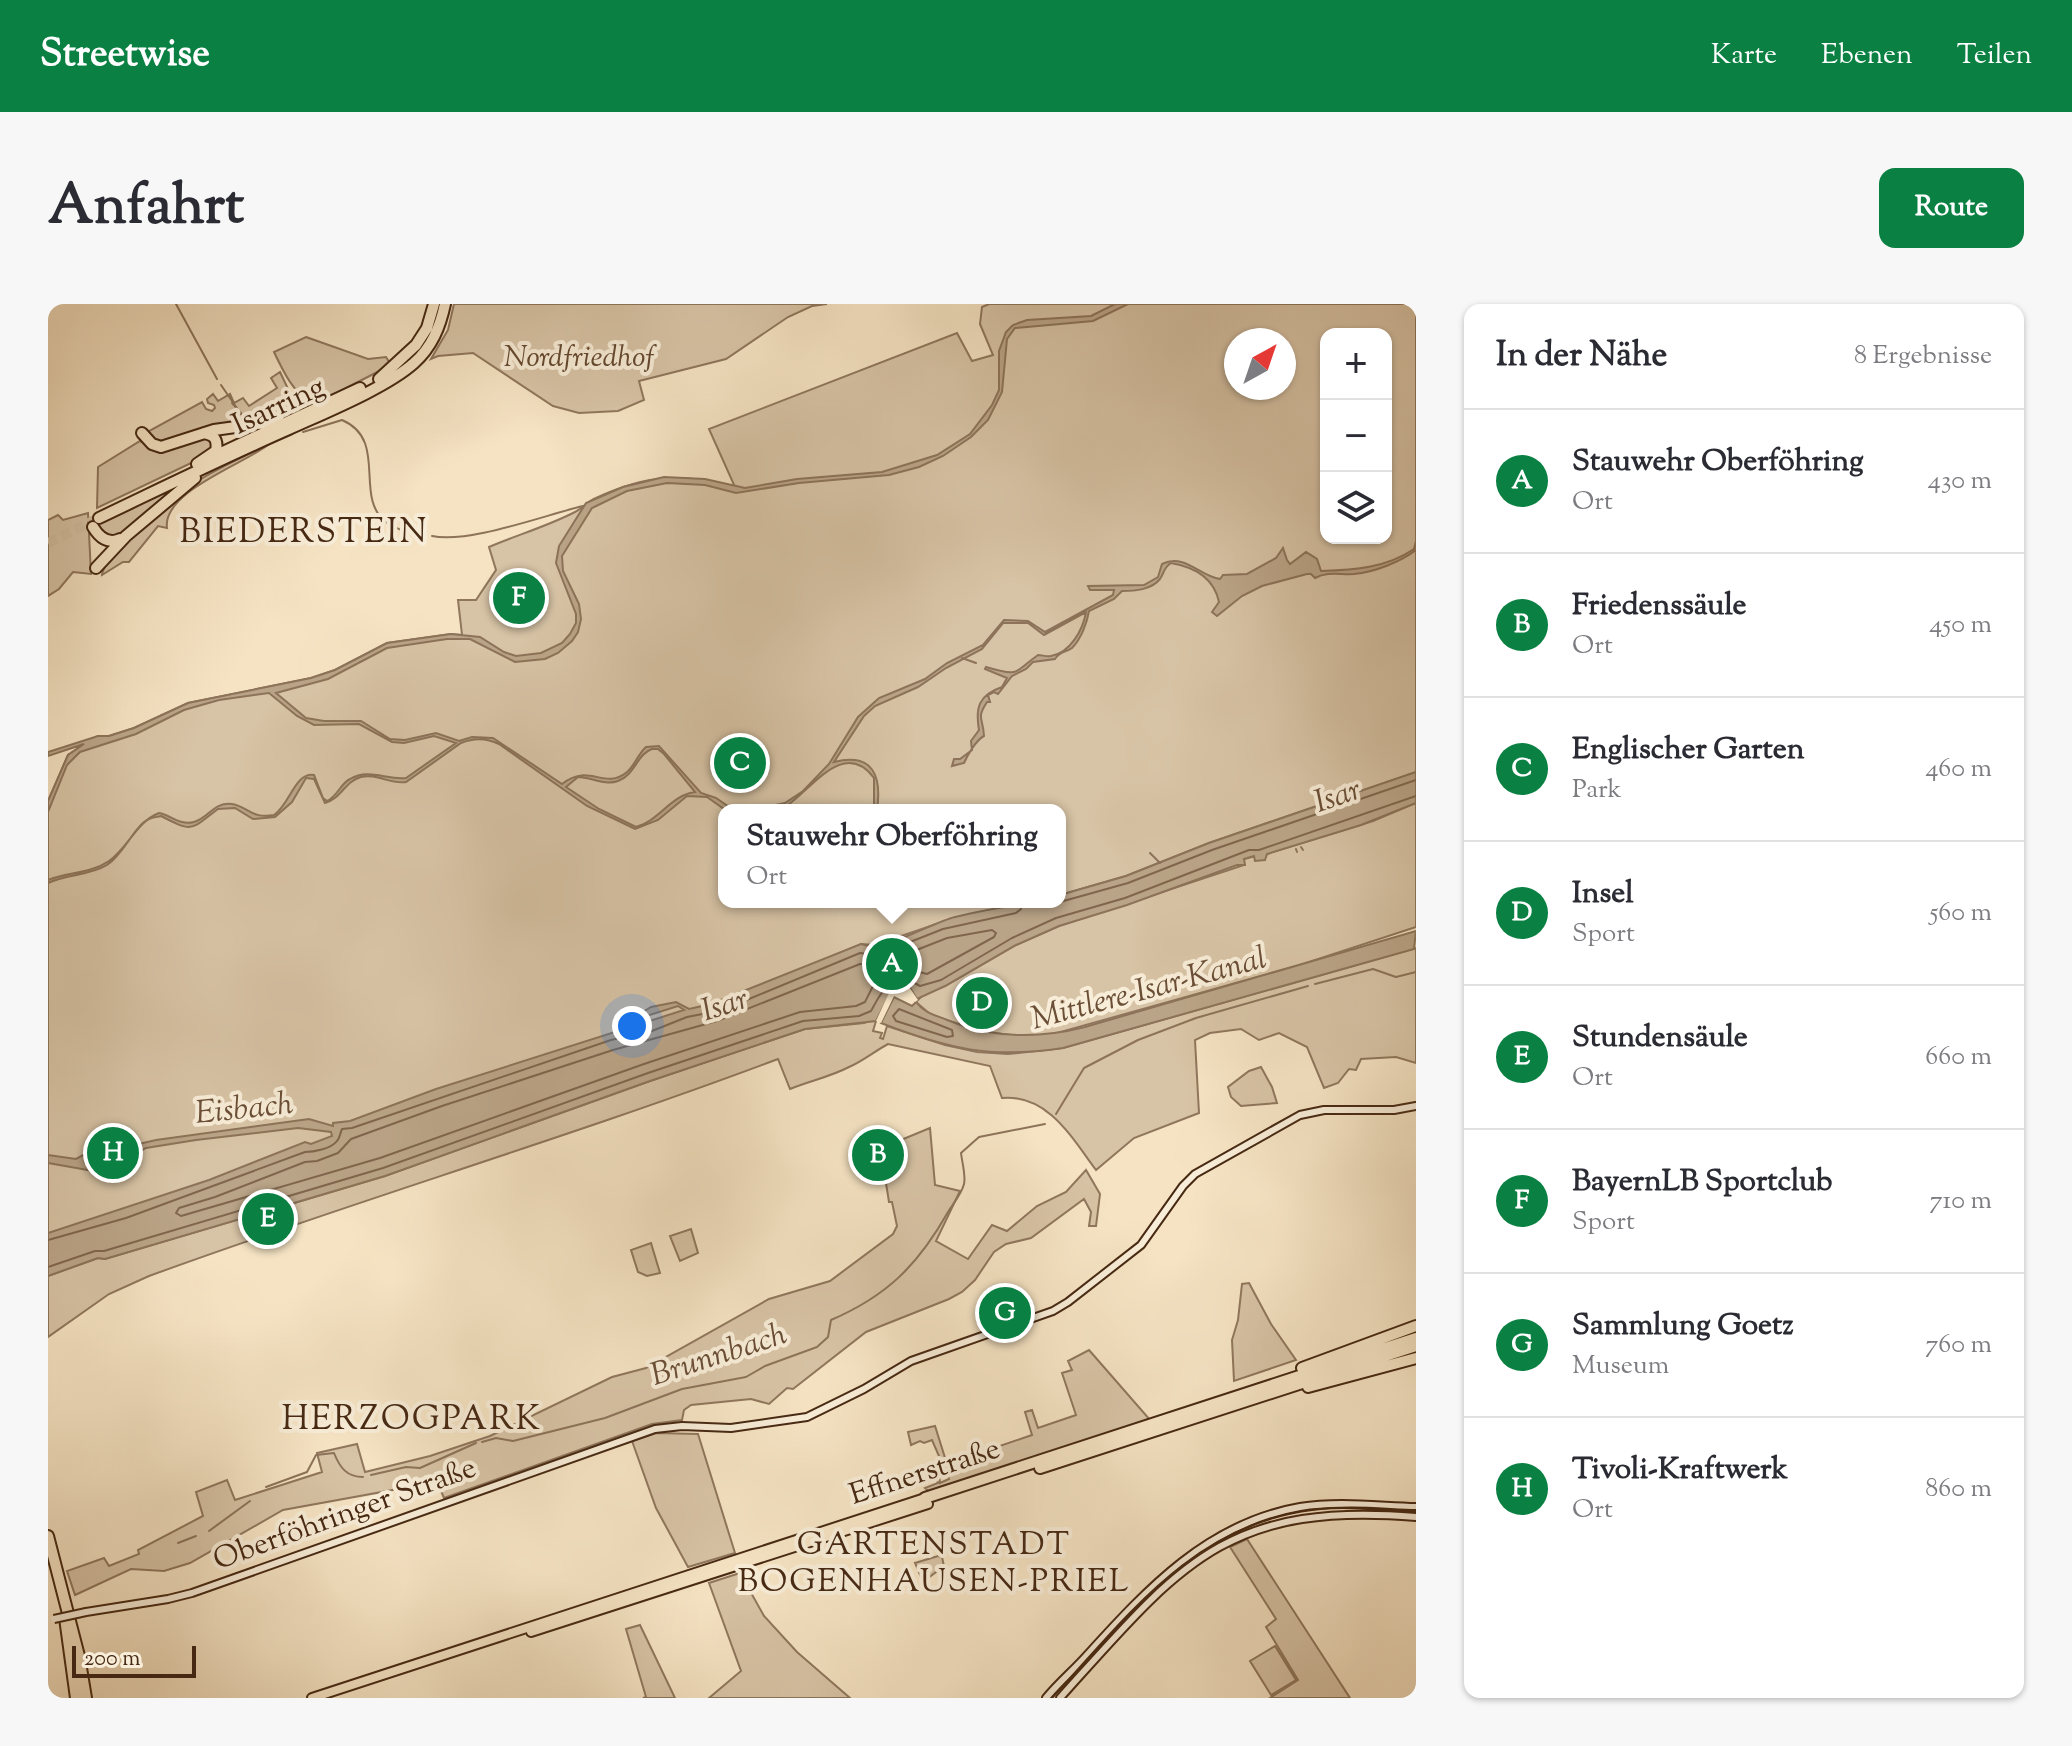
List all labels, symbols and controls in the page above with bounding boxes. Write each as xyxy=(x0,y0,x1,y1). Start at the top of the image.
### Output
text: Streetwise xyxy=(40,29,210,83)
text: Karte xyxy=(1711,36,1777,76)
text: Ebenen xyxy=(1821,36,1913,76)
text: Teilen xyxy=(1957,36,2032,76)
text: Anfahrt xyxy=(48,168,244,249)
button: Route xyxy=(1879,168,2024,248)
north arrow xyxy=(1224,328,1296,400)
map controls xyxy=(1320,328,1392,544)
button: + xyxy=(1320,328,1392,400)
text: In der Nähe xyxy=(1496,332,1667,381)
park label: Nordfriedhof xyxy=(504,337,657,380)
text: 8 Ergebnisse xyxy=(1854,338,1992,375)
street label: Isarring xyxy=(225,367,333,447)
button: − xyxy=(1320,400,1392,472)
text: Stauwehr Oberföhring xyxy=(1572,441,1864,484)
text: A xyxy=(1511,463,1533,500)
text: 430 m xyxy=(1928,463,1992,500)
button: layers xyxy=(1320,472,1392,544)
text: Ort xyxy=(1572,484,1613,521)
district label: BIEDERSTEIN xyxy=(179,509,429,558)
pin: F xyxy=(493,568,545,628)
text: Friedenssäule xyxy=(1572,585,1746,628)
text: B xyxy=(1514,607,1530,644)
text: 450 m xyxy=(1929,607,1992,644)
text: Ort xyxy=(1572,628,1613,665)
text: Englischer Garten xyxy=(1572,729,1804,772)
pin: C xyxy=(714,733,766,793)
text: C xyxy=(1512,751,1532,788)
text: 460 m xyxy=(1925,751,1992,788)
water label: Isar xyxy=(1308,768,1368,826)
text: Park xyxy=(1572,772,1622,809)
popup xyxy=(718,804,1066,908)
text: Stauwehr Oberföhring xyxy=(746,816,1038,859)
text: Ort xyxy=(746,859,787,896)
text: Insel xyxy=(1572,873,1634,916)
text: D xyxy=(1512,895,1532,932)
text: 560 m xyxy=(1929,895,1992,932)
text: Sport xyxy=(1572,916,1635,953)
pin: A xyxy=(866,934,918,994)
water label: Mittlere-Isar-Kanal xyxy=(1026,936,1272,1044)
pin: D xyxy=(956,973,1008,1033)
water label: Isar xyxy=(696,977,754,1035)
your location xyxy=(612,1006,652,1046)
text: Stundensäule xyxy=(1572,1017,1748,1060)
text: E xyxy=(1514,1039,1530,1076)
text: 660 m xyxy=(1925,1039,1992,1076)
text: Ort xyxy=(1572,1060,1613,1097)
water label: Eisbach xyxy=(193,1082,296,1138)
pin: H xyxy=(87,1123,139,1183)
pin: B xyxy=(852,1125,904,1185)
text: BayernLB Sportclub xyxy=(1572,1161,1832,1204)
text: F xyxy=(1515,1183,1529,1220)
text: 710 m xyxy=(1930,1183,1992,1220)
pin: E xyxy=(242,1189,294,1249)
text: Sport xyxy=(1572,1204,1635,1241)
pin: G xyxy=(979,1283,1031,1343)
text: Sammlung Goetz xyxy=(1572,1305,1794,1348)
water label: Brunnbach xyxy=(645,1312,793,1400)
text: G xyxy=(1511,1327,1533,1364)
text: 760 m xyxy=(1925,1327,1992,1364)
text: Museum xyxy=(1572,1348,1669,1385)
district label: HERZOGPARK xyxy=(282,1396,542,1445)
street label: Effnerstraße xyxy=(844,1428,1006,1518)
street label: Oberföhringer Straße xyxy=(208,1447,482,1583)
text: Tivoli-Kraftwerk xyxy=(1572,1449,1788,1492)
text: H xyxy=(1512,1471,1532,1508)
text: 860 m xyxy=(1925,1471,1992,1508)
text: Ort xyxy=(1572,1492,1613,1529)
district label: GARTENSTADT BOGENHAUSEN-PRIEL xyxy=(738,1523,1130,1606)
scale bar xyxy=(72,1642,196,1678)
text: 200 m xyxy=(84,1644,140,1676)

